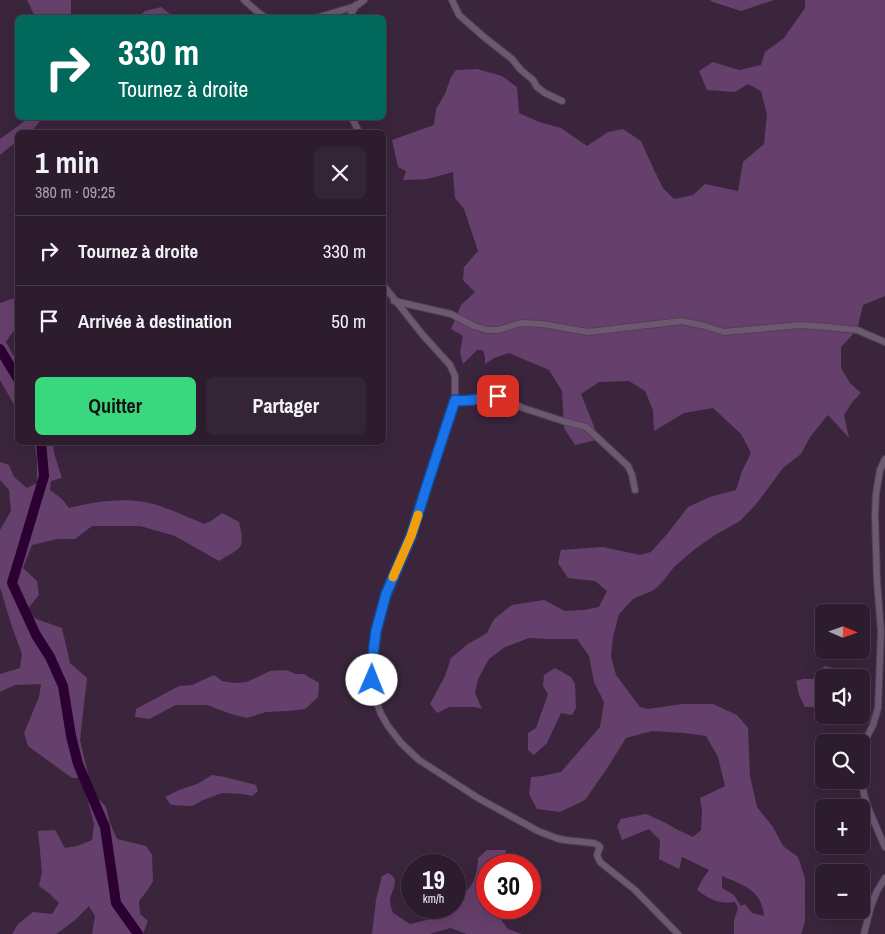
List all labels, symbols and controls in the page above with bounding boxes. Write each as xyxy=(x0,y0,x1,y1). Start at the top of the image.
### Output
text: 330 m xyxy=(118,29,199,76)
icon: right xyxy=(35,35,100,100)
text: Tournez à droite xyxy=(118,74,248,104)
text: 1 min xyxy=(35,142,99,182)
button: close xyxy=(314,147,366,199)
text: 380 m · 09:25 xyxy=(35,181,115,203)
icon: right xyxy=(35,237,63,265)
text: Tournez à droite xyxy=(78,238,198,264)
text: 330 m xyxy=(323,238,366,264)
icon: arrive xyxy=(35,307,63,335)
text: Arrivée à destination xyxy=(78,308,232,334)
text: 50 m xyxy=(331,308,366,334)
pin xyxy=(477,375,519,417)
button: Quitter xyxy=(35,377,196,435)
button: Partager xyxy=(206,377,366,435)
icon: arrive xyxy=(484,382,512,410)
north arrow xyxy=(815,604,870,659)
map controls xyxy=(815,604,870,919)
position arrow xyxy=(345,653,397,705)
button: sound xyxy=(815,669,870,724)
button: search xyxy=(815,734,870,789)
button: + xyxy=(815,799,870,854)
speed limit sign: 30 xyxy=(476,854,541,919)
text: 19 xyxy=(422,863,445,897)
button: − xyxy=(815,864,870,919)
text: km/h xyxy=(423,891,444,907)

